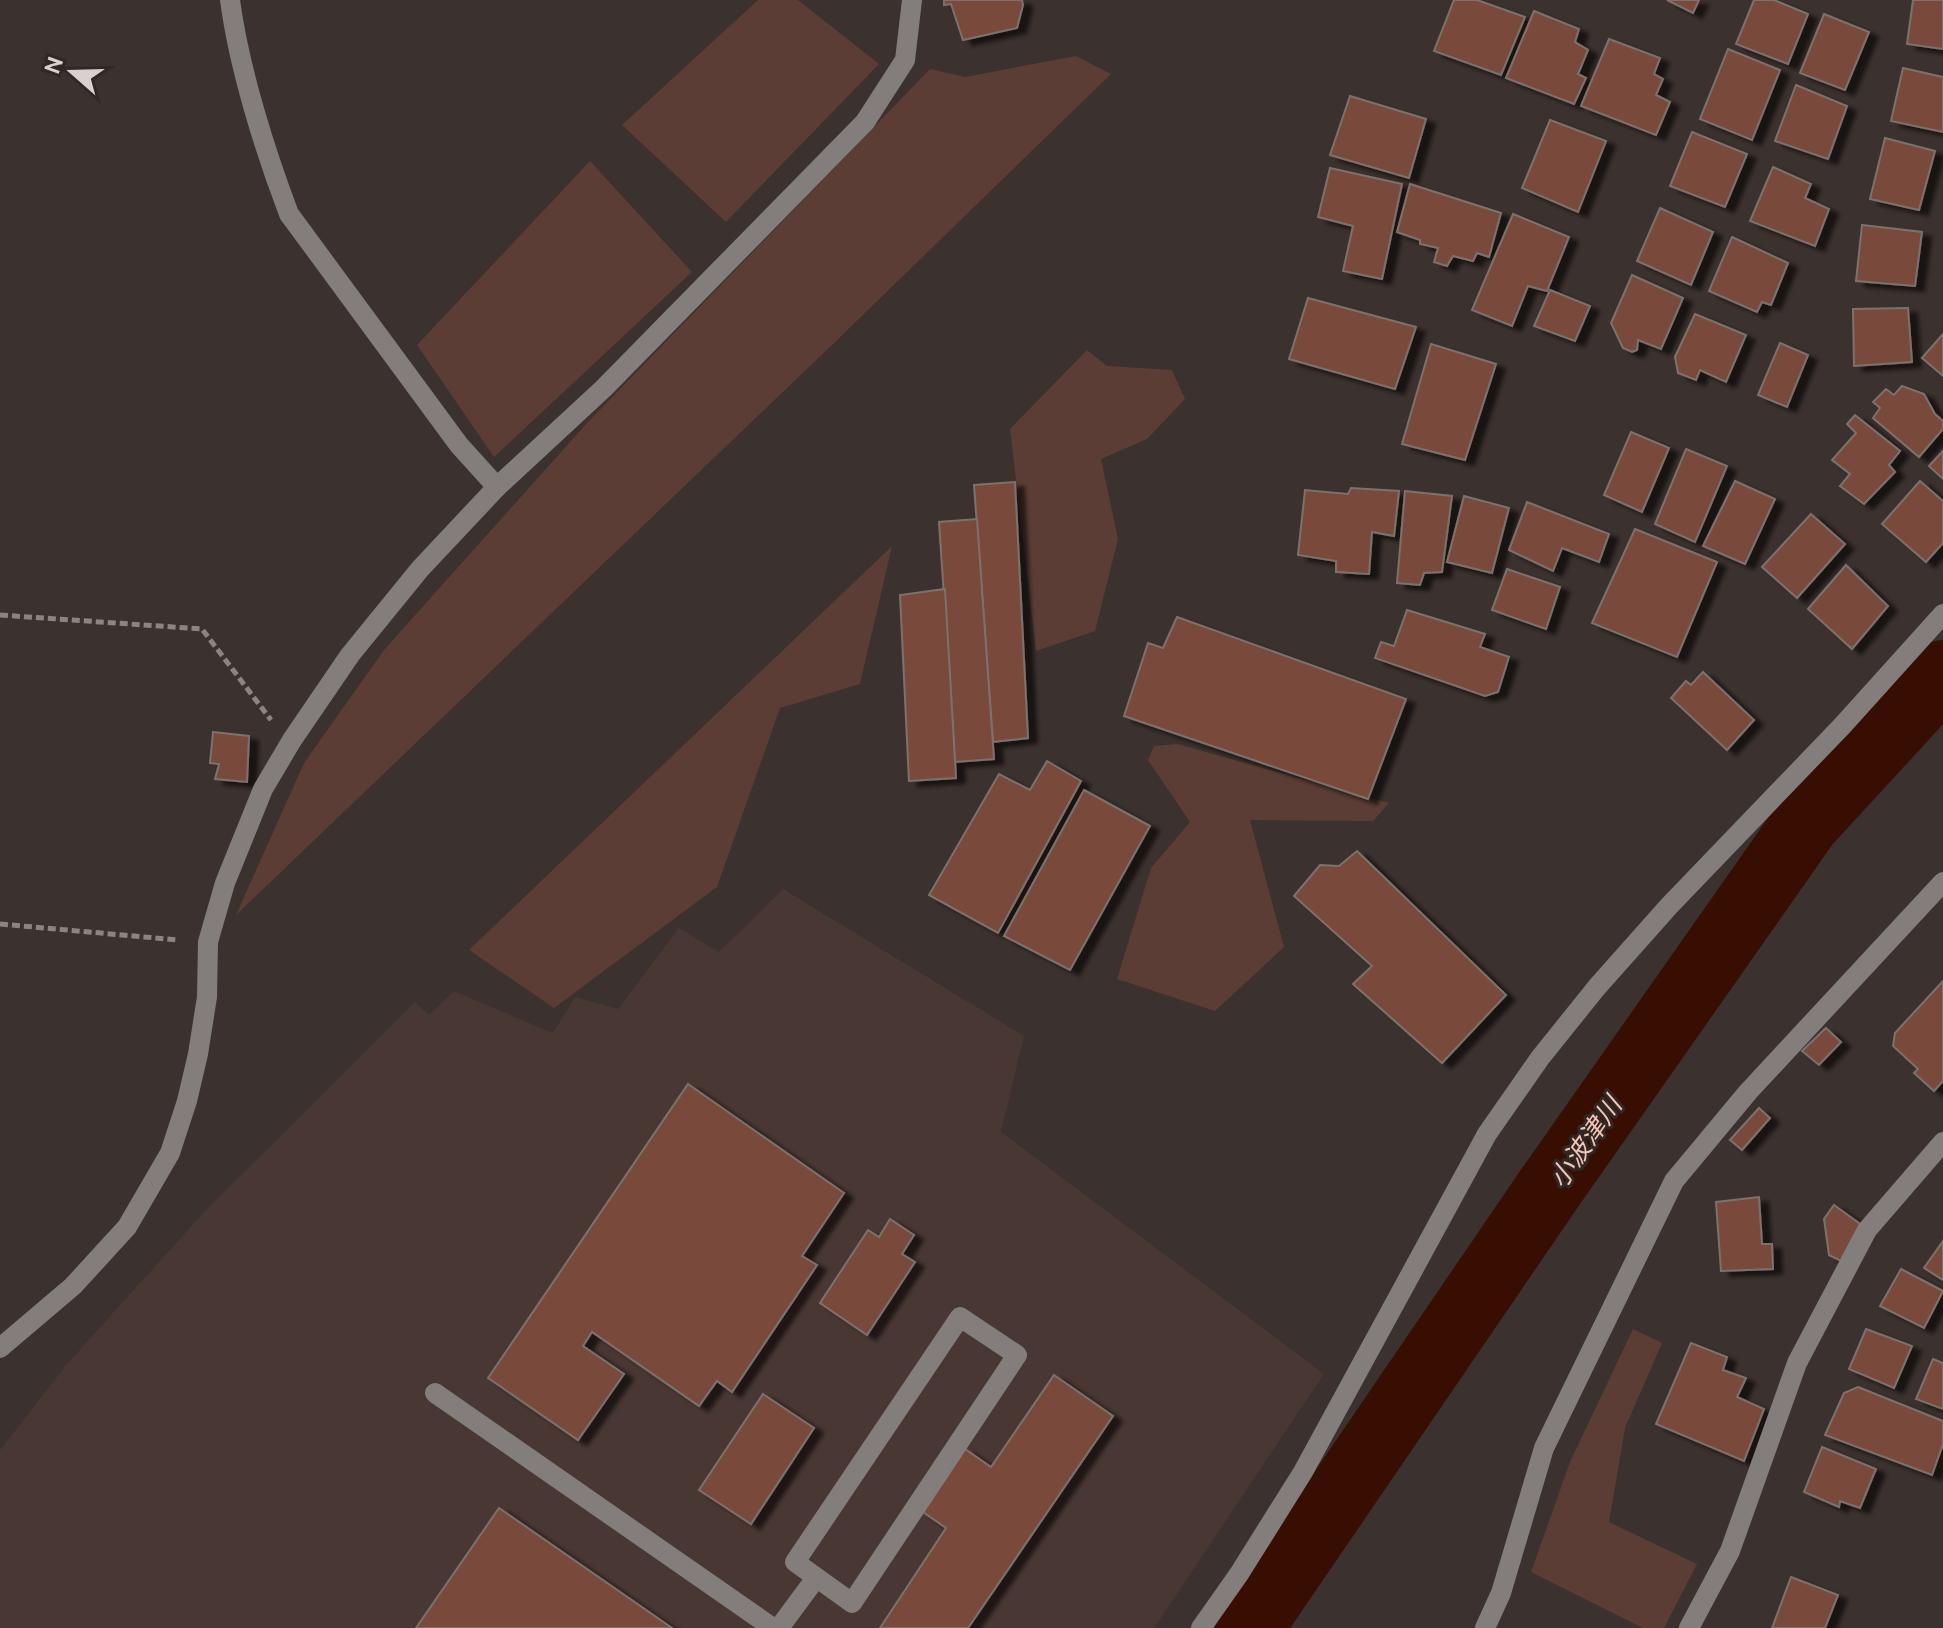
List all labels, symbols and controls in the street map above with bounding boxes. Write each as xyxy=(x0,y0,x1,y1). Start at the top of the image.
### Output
north arrow xyxy=(32,32,112,112)
text: N xyxy=(38,53,67,77)
water label: 小波津川 xyxy=(1543,1089,1628,1193)

